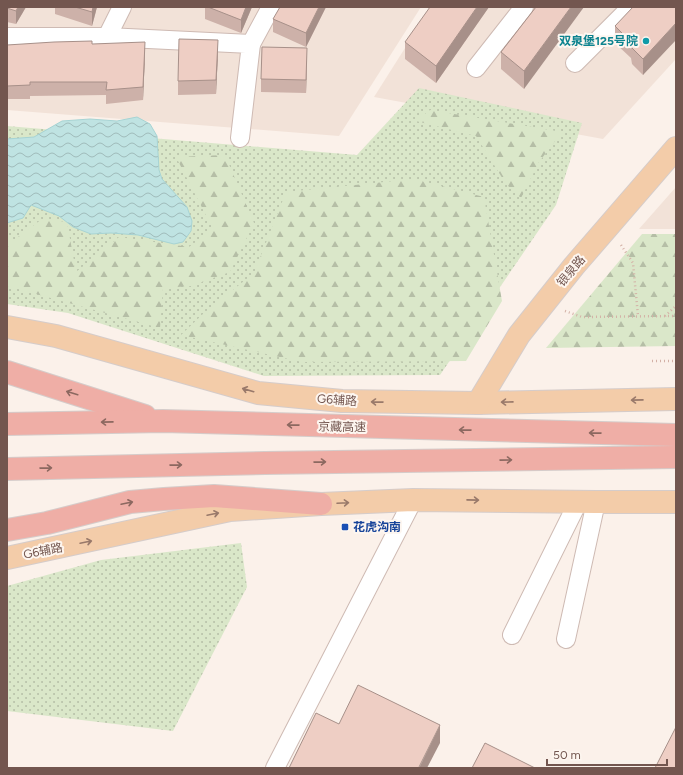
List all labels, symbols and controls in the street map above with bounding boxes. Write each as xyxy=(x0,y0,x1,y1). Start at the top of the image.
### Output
place label: 双泉堡125号院 xyxy=(559,34,638,48)
marker: 双泉堡125号院 xyxy=(641,36,651,46)
street label: 银泉路 xyxy=(554,253,588,289)
one-way arrow xyxy=(242,386,255,393)
one-way arrow xyxy=(66,389,79,396)
street label: G6辅路 xyxy=(317,392,357,408)
one-way arrow xyxy=(631,396,644,404)
one-way arrow xyxy=(371,398,384,406)
one-way arrow xyxy=(501,399,514,406)
one-way arrow xyxy=(101,418,114,426)
street label: 京藏高速 xyxy=(318,420,366,434)
one-way arrow xyxy=(287,422,300,429)
one-way arrow xyxy=(459,426,472,433)
one-way arrow xyxy=(589,429,602,437)
one-way arrow xyxy=(499,456,512,464)
one-way arrow xyxy=(313,458,326,466)
one-way arrow xyxy=(169,461,182,469)
one-way arrow xyxy=(39,464,52,472)
one-way arrow xyxy=(466,496,479,504)
one-way arrow xyxy=(120,499,133,507)
one-way arrow xyxy=(336,499,349,506)
one-way arrow xyxy=(207,510,220,518)
place label: 花虎沟南 xyxy=(353,520,401,534)
marker: 花虎沟南 xyxy=(340,522,350,532)
one-way arrow xyxy=(80,537,93,545)
street label: G6辅路 xyxy=(22,540,64,562)
scale bar xyxy=(547,741,667,767)
text: 50 m xyxy=(553,748,581,762)

